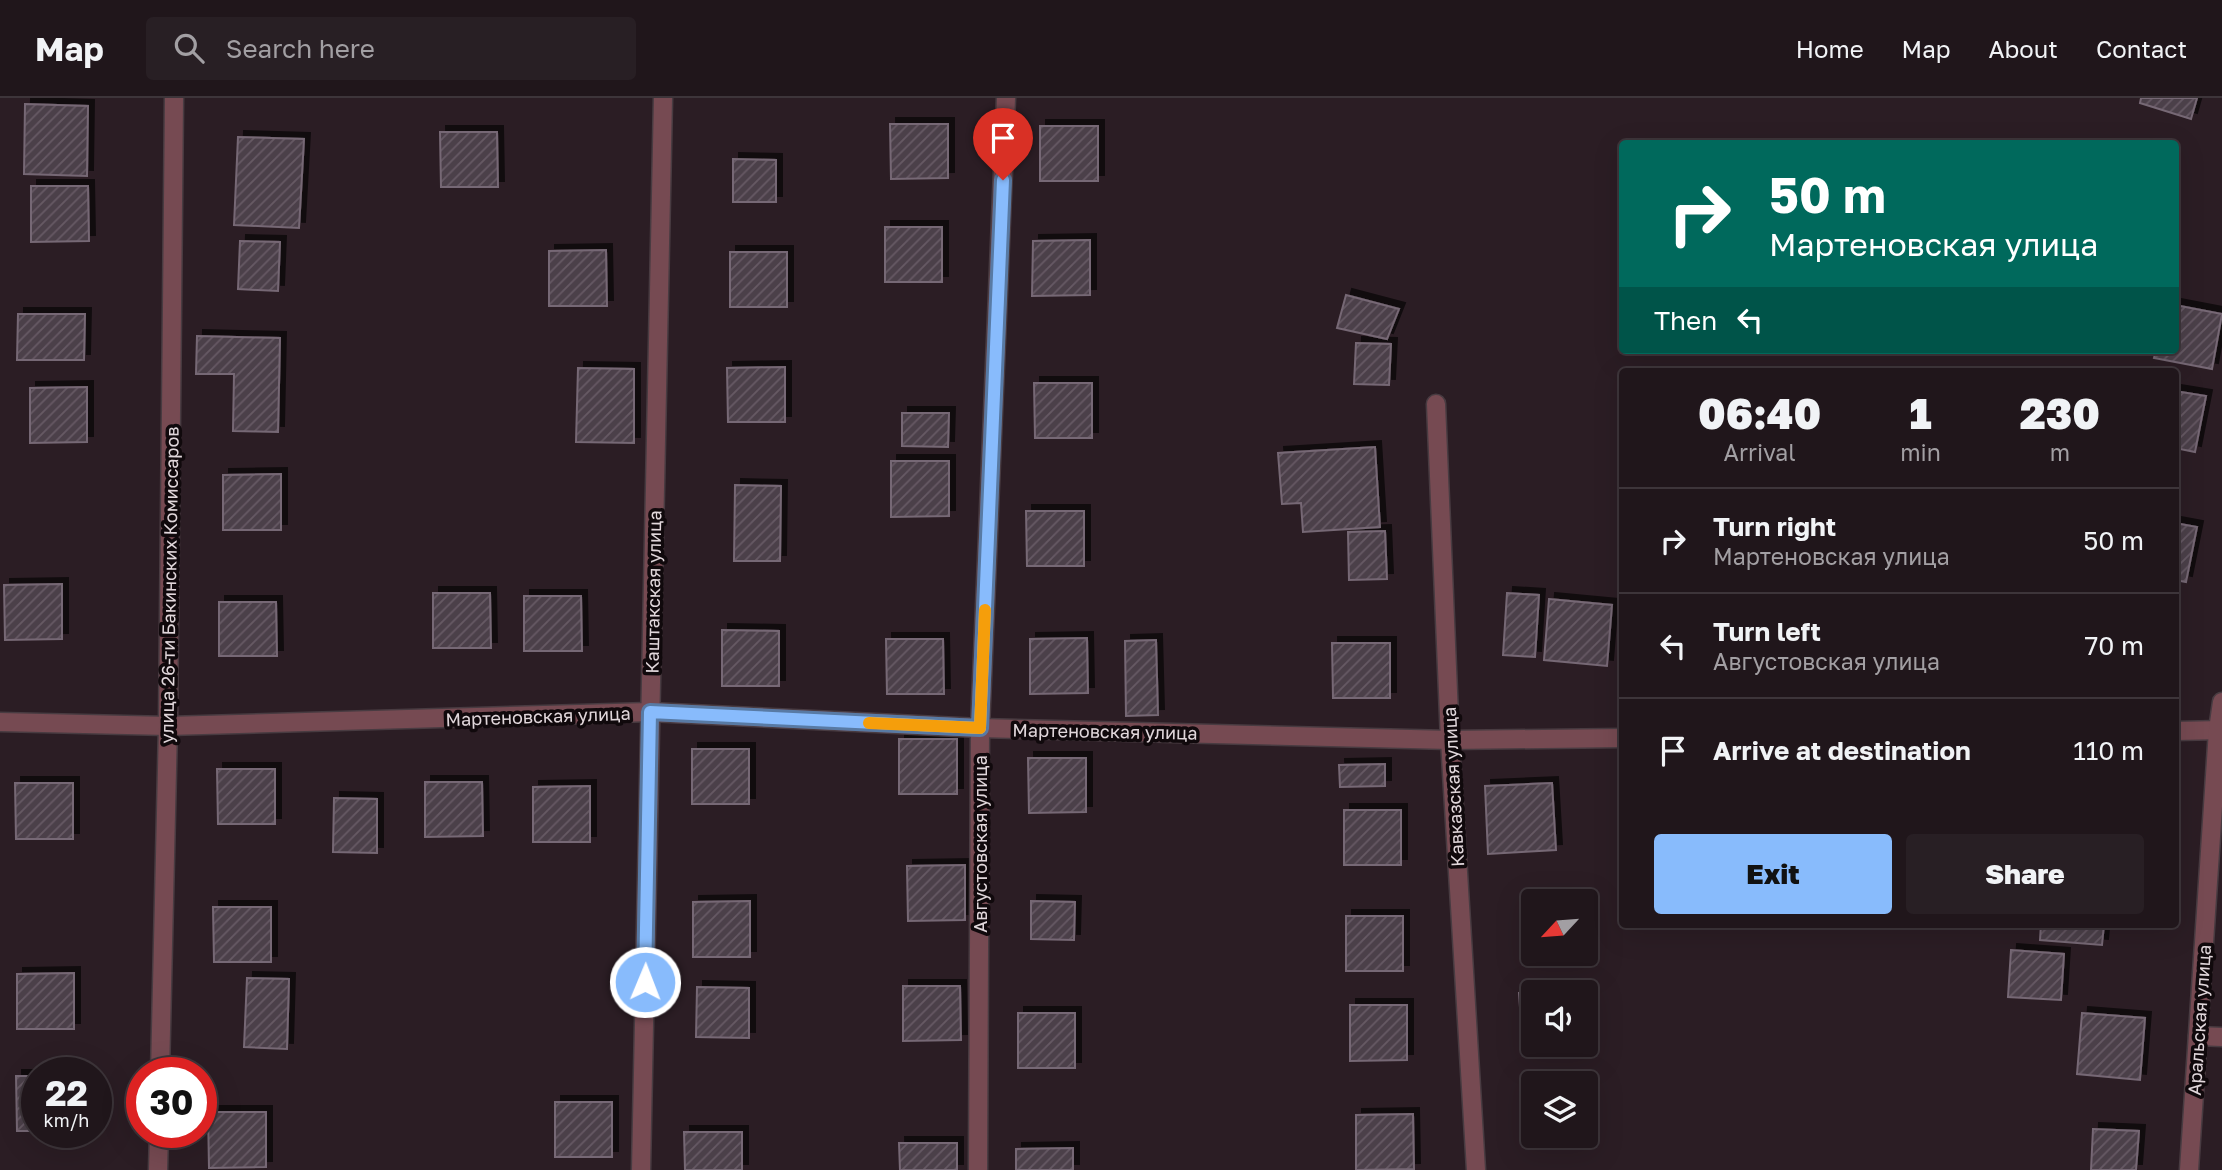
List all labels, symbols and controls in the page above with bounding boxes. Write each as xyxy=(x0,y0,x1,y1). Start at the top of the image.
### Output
search box xyxy=(146,17,636,80)
text: Map xyxy=(35,29,104,68)
icon: search xyxy=(170,29,208,67)
text: Search here xyxy=(226,33,375,64)
text: Home xyxy=(1796,34,1864,63)
text: Map xyxy=(1902,34,1951,63)
text: About xyxy=(1989,34,2058,63)
text: Contact xyxy=(2096,34,2187,63)
pin xyxy=(973,108,1033,180)
icon: arrive xyxy=(984,119,1022,157)
text: 50 m xyxy=(1769,165,1886,224)
icon: right xyxy=(1654,168,1745,259)
text: Мартеновская улица xyxy=(1769,225,2098,263)
icon: left xyxy=(1731,301,1769,339)
text: Then xyxy=(1654,305,1717,336)
text: 06:40 xyxy=(1698,388,1821,438)
text: 1 xyxy=(1909,388,1932,438)
text: 230 xyxy=(2020,388,2100,438)
street label: улица 26-ти Бакинских Комиссаров xyxy=(155,426,183,744)
text: Arrival xyxy=(1724,438,1796,466)
text: min xyxy=(1900,438,1941,466)
text: m xyxy=(2050,438,2070,466)
street label: Каштакская улица xyxy=(641,510,665,674)
text: Turn right xyxy=(1713,511,1836,542)
icon: right xyxy=(1654,522,1692,560)
text: 50 m xyxy=(2083,525,2144,556)
text: Мартеновская улица xyxy=(1713,542,1950,570)
text: Turn left xyxy=(1713,616,1821,647)
icon: left xyxy=(1654,627,1692,665)
text: 70 m xyxy=(2085,630,2144,661)
text: Августовская улица xyxy=(1713,647,1940,675)
street label: Мартеновская улица xyxy=(445,702,631,730)
street label: Кавказская улица xyxy=(1438,706,1468,868)
street label: Мартеновская улица xyxy=(1012,718,1198,744)
icon: arrive xyxy=(1654,732,1692,770)
text: Arrive at destination xyxy=(1713,735,1971,766)
text: 110 m xyxy=(2073,735,2144,766)
street label: Августовская улица xyxy=(969,755,991,933)
button: Exit xyxy=(1654,834,1892,914)
button: Share xyxy=(1906,834,2144,914)
north arrow xyxy=(1521,889,1598,966)
map controls xyxy=(1521,889,1598,1148)
street label: Аральская улица xyxy=(2183,944,2215,1096)
position arrow xyxy=(608,945,682,1019)
button: sound xyxy=(1521,980,1598,1057)
speed limit sign: 30 xyxy=(126,1057,217,1148)
button: layers xyxy=(1521,1071,1598,1148)
text: 22 xyxy=(45,1072,88,1114)
text: km/h xyxy=(44,1109,89,1131)

